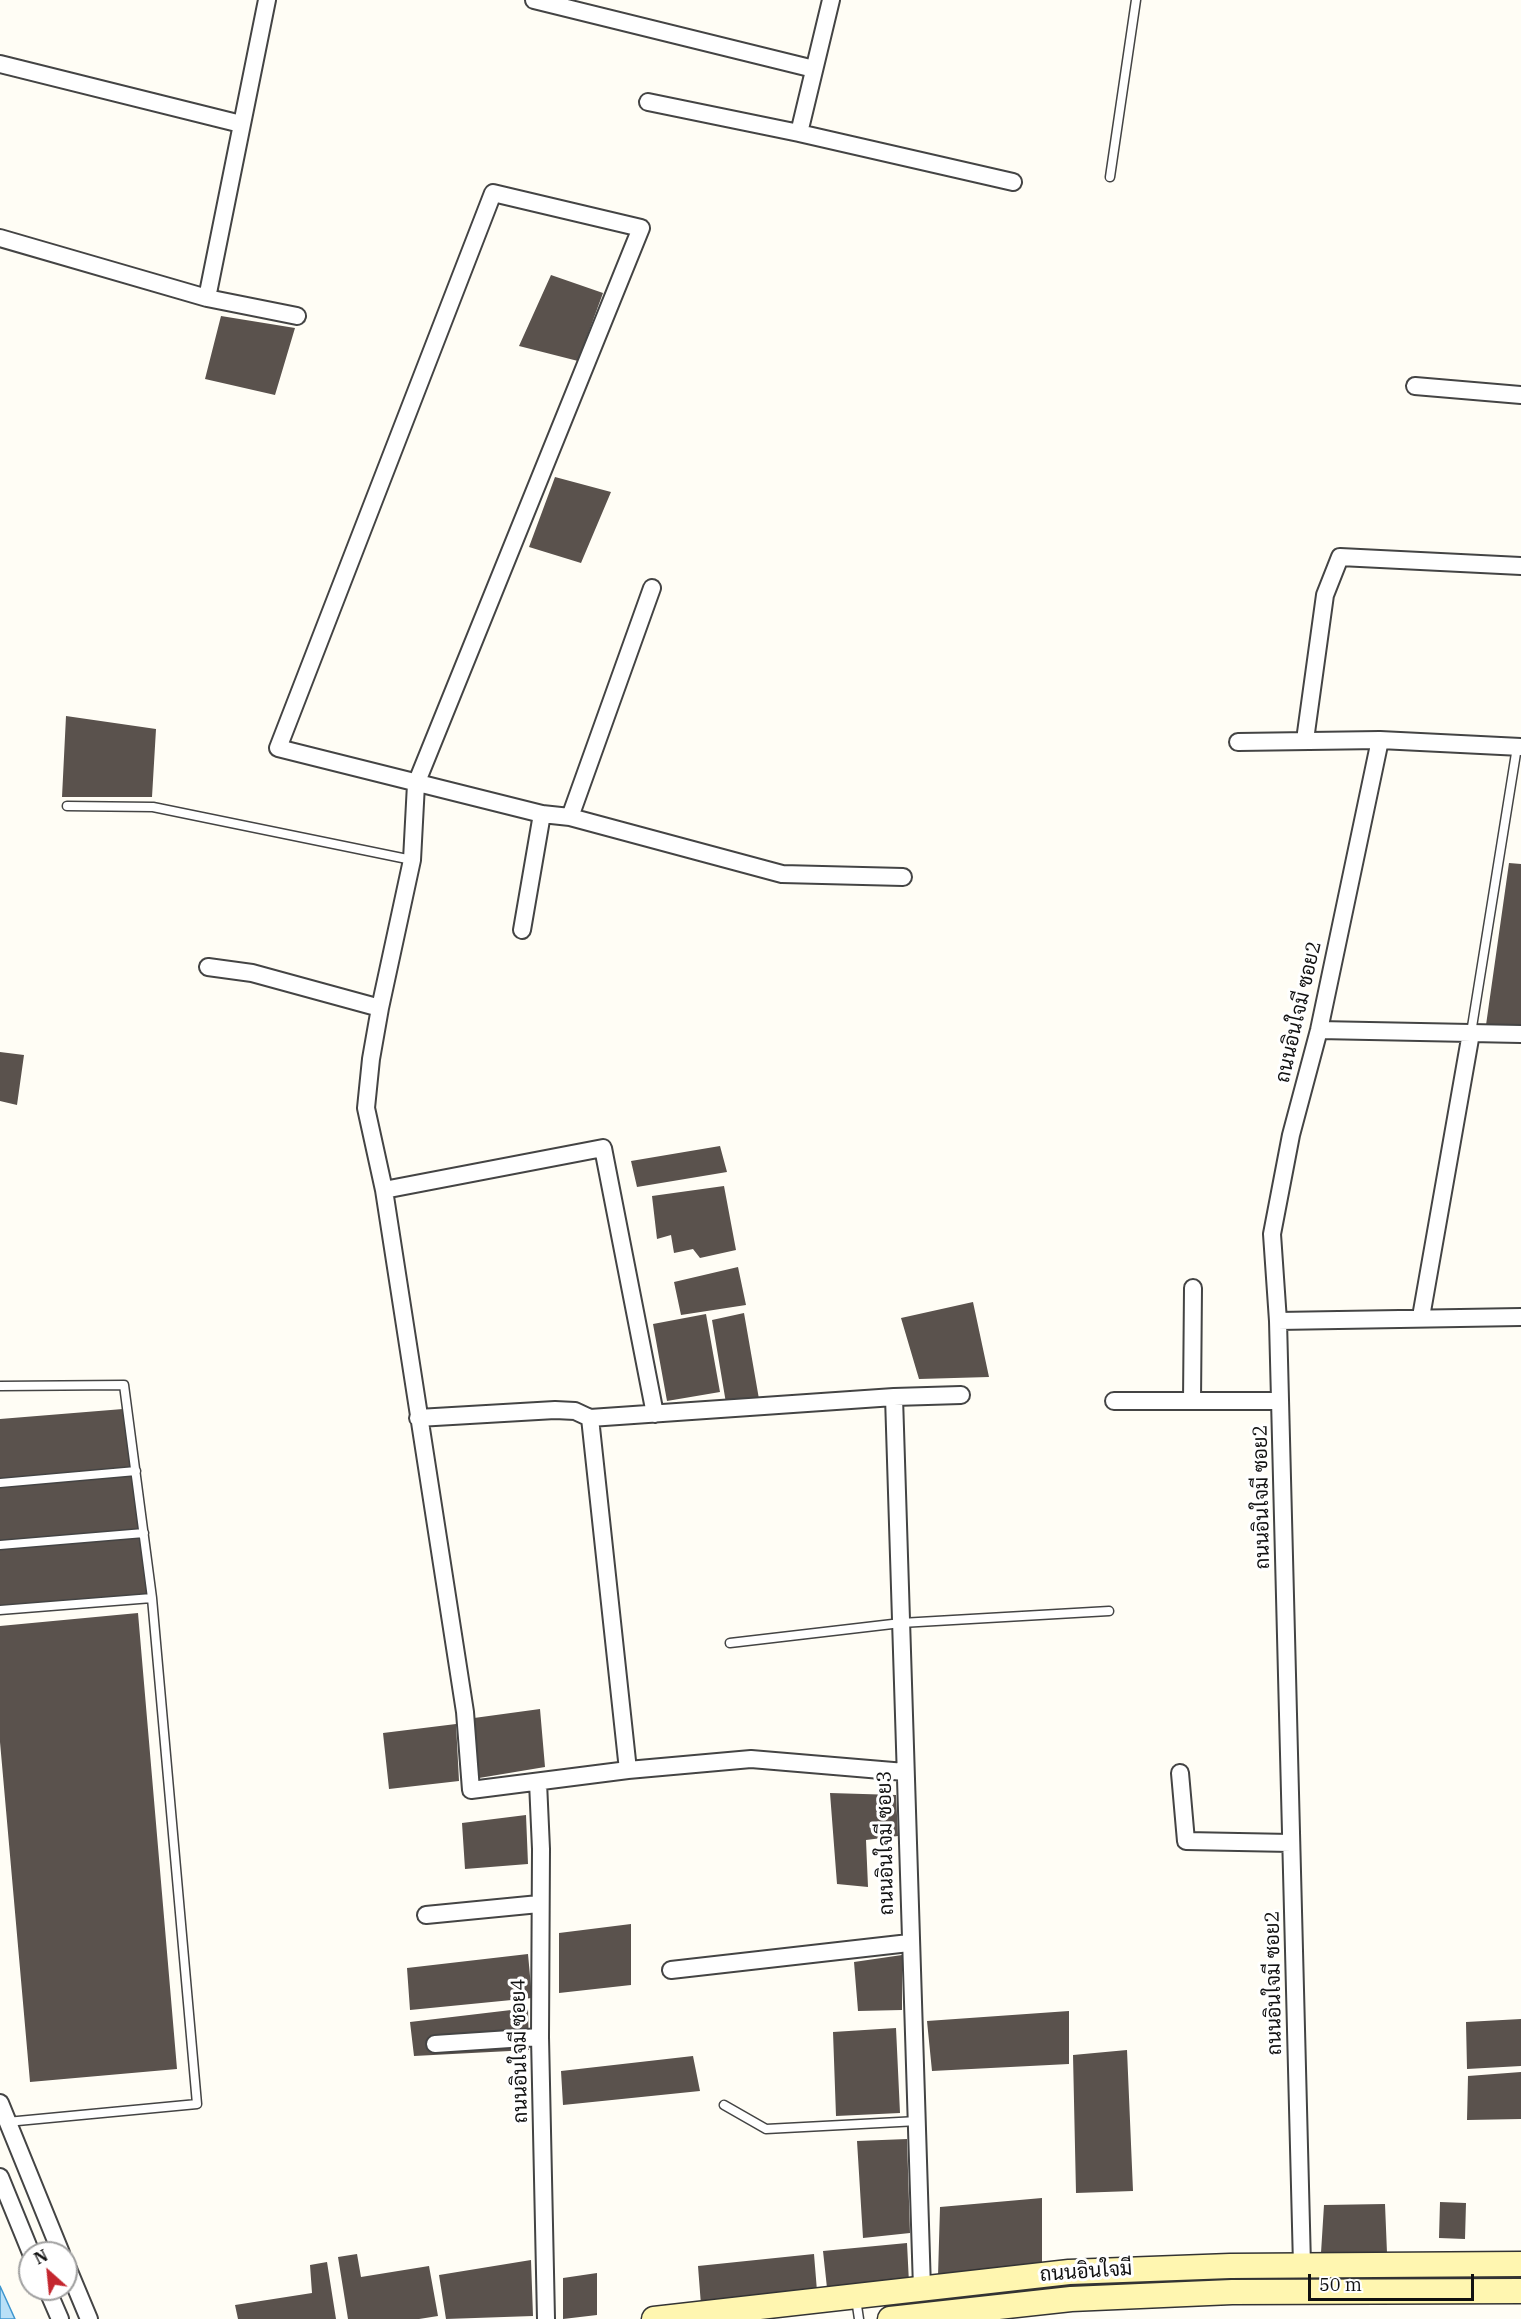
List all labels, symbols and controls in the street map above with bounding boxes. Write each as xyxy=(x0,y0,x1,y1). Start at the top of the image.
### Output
street label: ถนนอินใจมี ซอย2 xyxy=(1271,939,1327,1085)
street label: ถนนอินใจมี ซอย2 xyxy=(1249,1424,1275,1570)
street label: ถนนอินใจมี ซอย3 xyxy=(873,1770,899,1916)
street label: ถนนอินใจมี ซอย2 xyxy=(1261,1910,1287,2056)
street label: ถนนอินใจมี ซอย4 xyxy=(507,1978,533,2124)
north arrow xyxy=(18,2241,78,2301)
text: N xyxy=(31,2245,51,2269)
street label: ถนนอินใจมี xyxy=(1039,2257,1133,2287)
scale bar xyxy=(1311,2262,1478,2300)
text: 50 m xyxy=(1319,2273,1362,2296)

